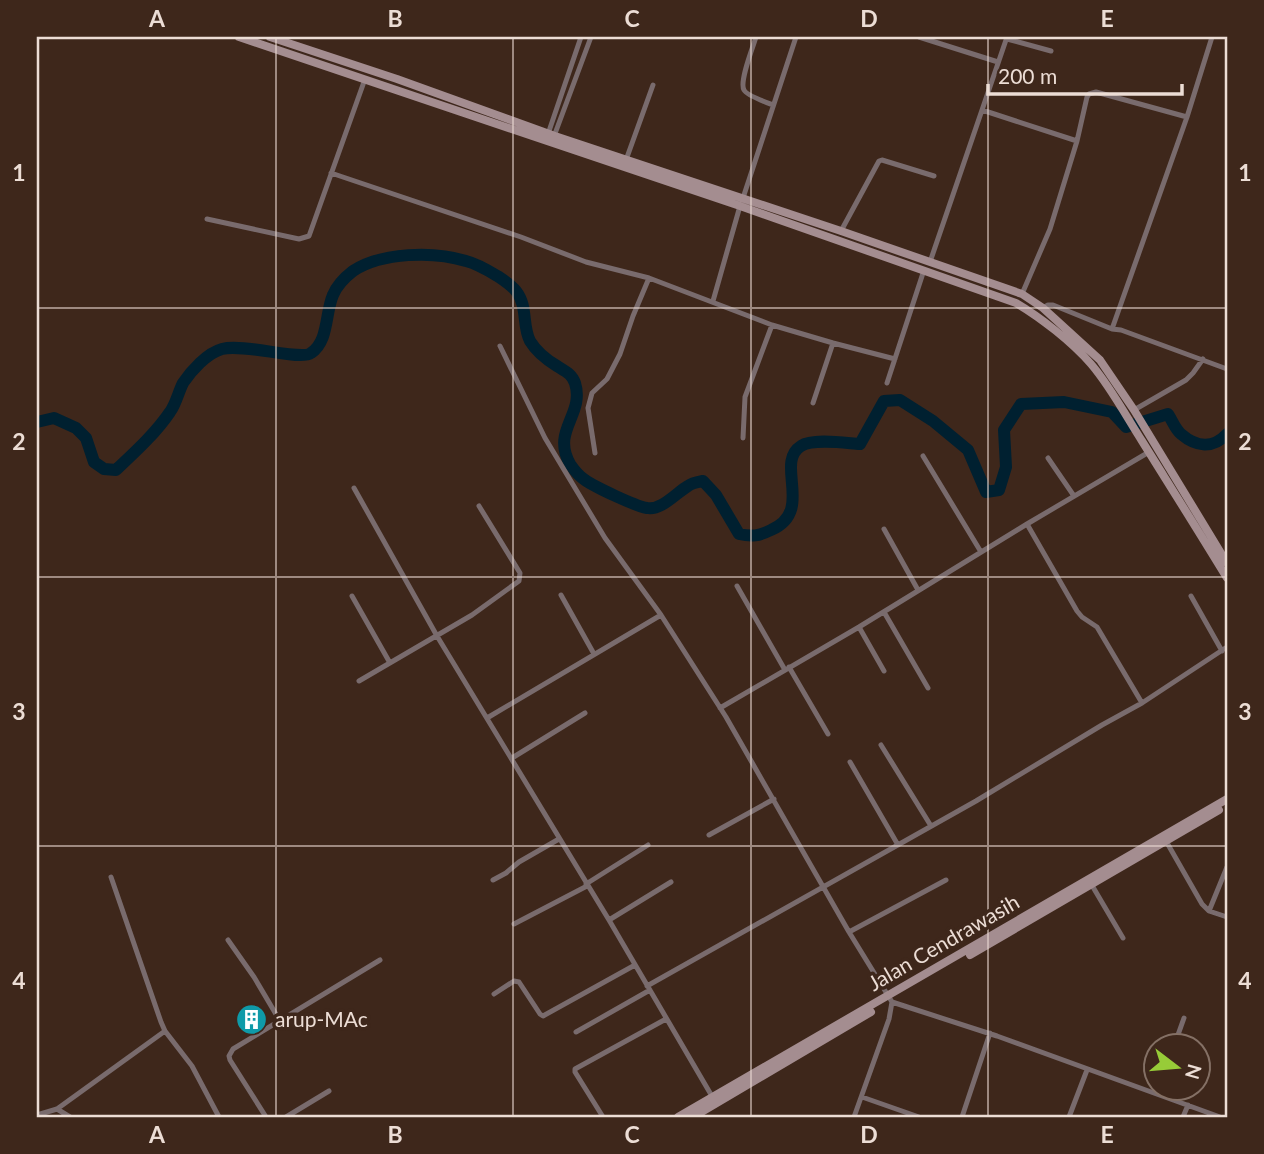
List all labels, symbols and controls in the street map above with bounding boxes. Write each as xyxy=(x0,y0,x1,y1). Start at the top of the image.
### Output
text: A xyxy=(148,4,166,32)
text: B xyxy=(387,4,403,32)
text: C xyxy=(624,4,640,32)
text: D xyxy=(860,4,878,32)
text: E xyxy=(1100,4,1114,32)
scale bar xyxy=(988,52,1182,96)
text: 200 m xyxy=(998,63,1057,88)
text: 1 xyxy=(12,158,26,186)
text: 1 xyxy=(1238,158,1252,186)
text: 2 xyxy=(12,427,26,455)
text: 2 xyxy=(1238,427,1252,455)
text: 3 xyxy=(12,697,26,725)
text: 3 xyxy=(1238,697,1252,725)
street label: Jalan Cendrawasih xyxy=(863,888,1023,995)
text: 4 xyxy=(12,966,26,994)
text: 4 xyxy=(1238,966,1252,994)
building icon: arup-MAc xyxy=(235,1003,269,1037)
place label: arup-MAc xyxy=(275,1006,368,1031)
north arrow xyxy=(1142,1032,1212,1102)
text: N xyxy=(1181,1062,1207,1082)
text: A xyxy=(148,1120,166,1148)
text: B xyxy=(387,1120,403,1148)
text: C xyxy=(624,1120,640,1148)
text: D xyxy=(860,1120,878,1148)
text: E xyxy=(1100,1120,1114,1148)

